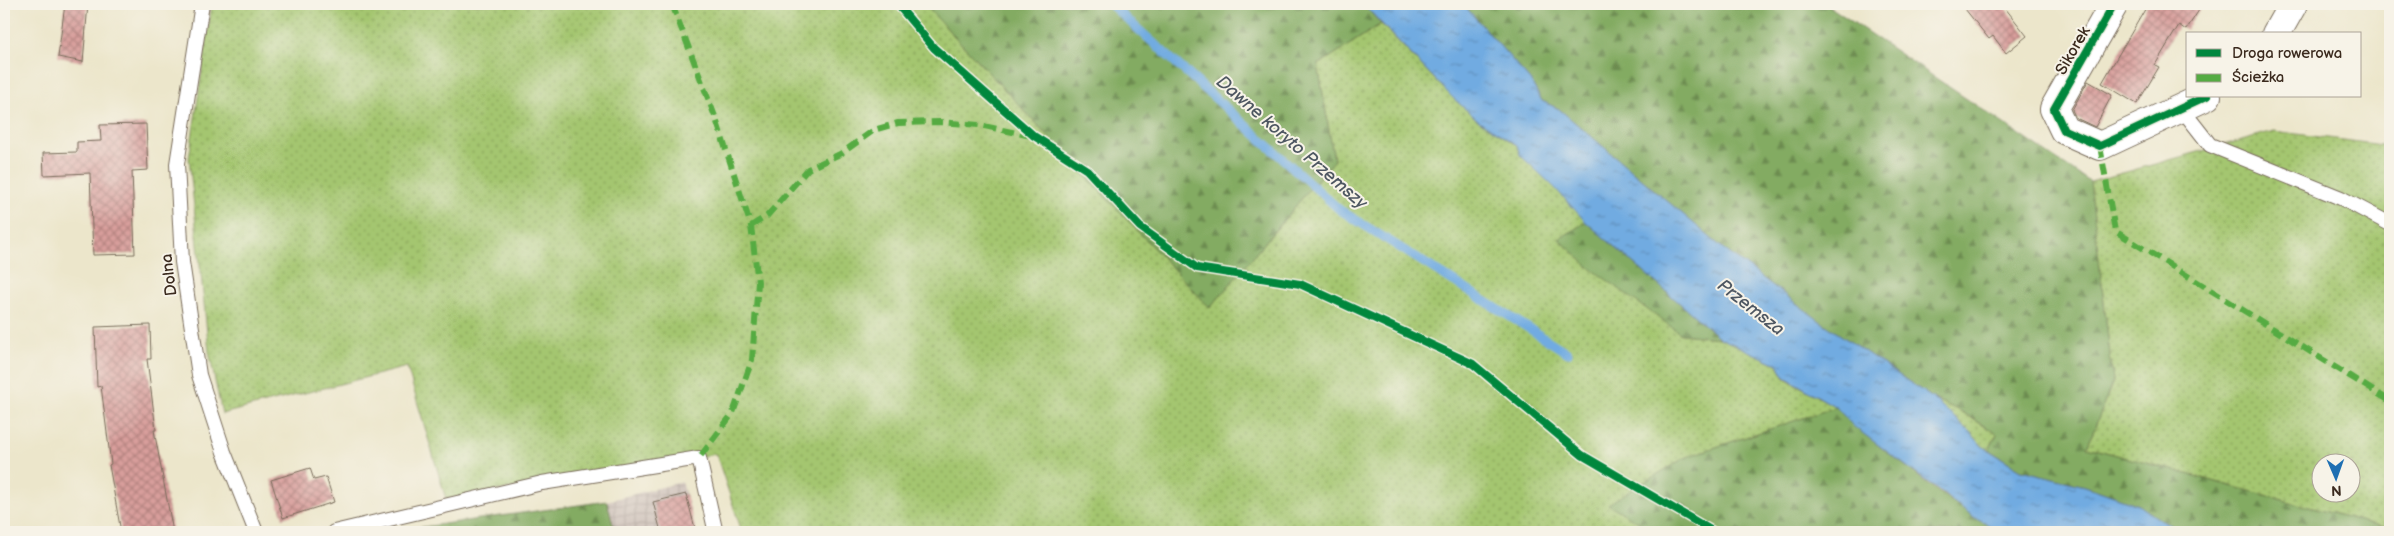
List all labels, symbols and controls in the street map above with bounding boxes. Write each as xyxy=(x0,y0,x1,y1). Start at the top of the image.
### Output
street label: Sikorek xyxy=(2052,23,2095,78)
legend xyxy=(2186,32,2362,98)
text: Droga rowerowa xyxy=(2232,44,2342,63)
text: Ścieżka xyxy=(2232,68,2284,87)
water label: Dawne koryto Przemszy xyxy=(1212,71,1372,214)
street label: Dolna xyxy=(157,253,181,297)
water label: Przemsza xyxy=(1713,275,1788,340)
north arrow xyxy=(2312,454,2362,504)
text: N xyxy=(2331,482,2342,499)

